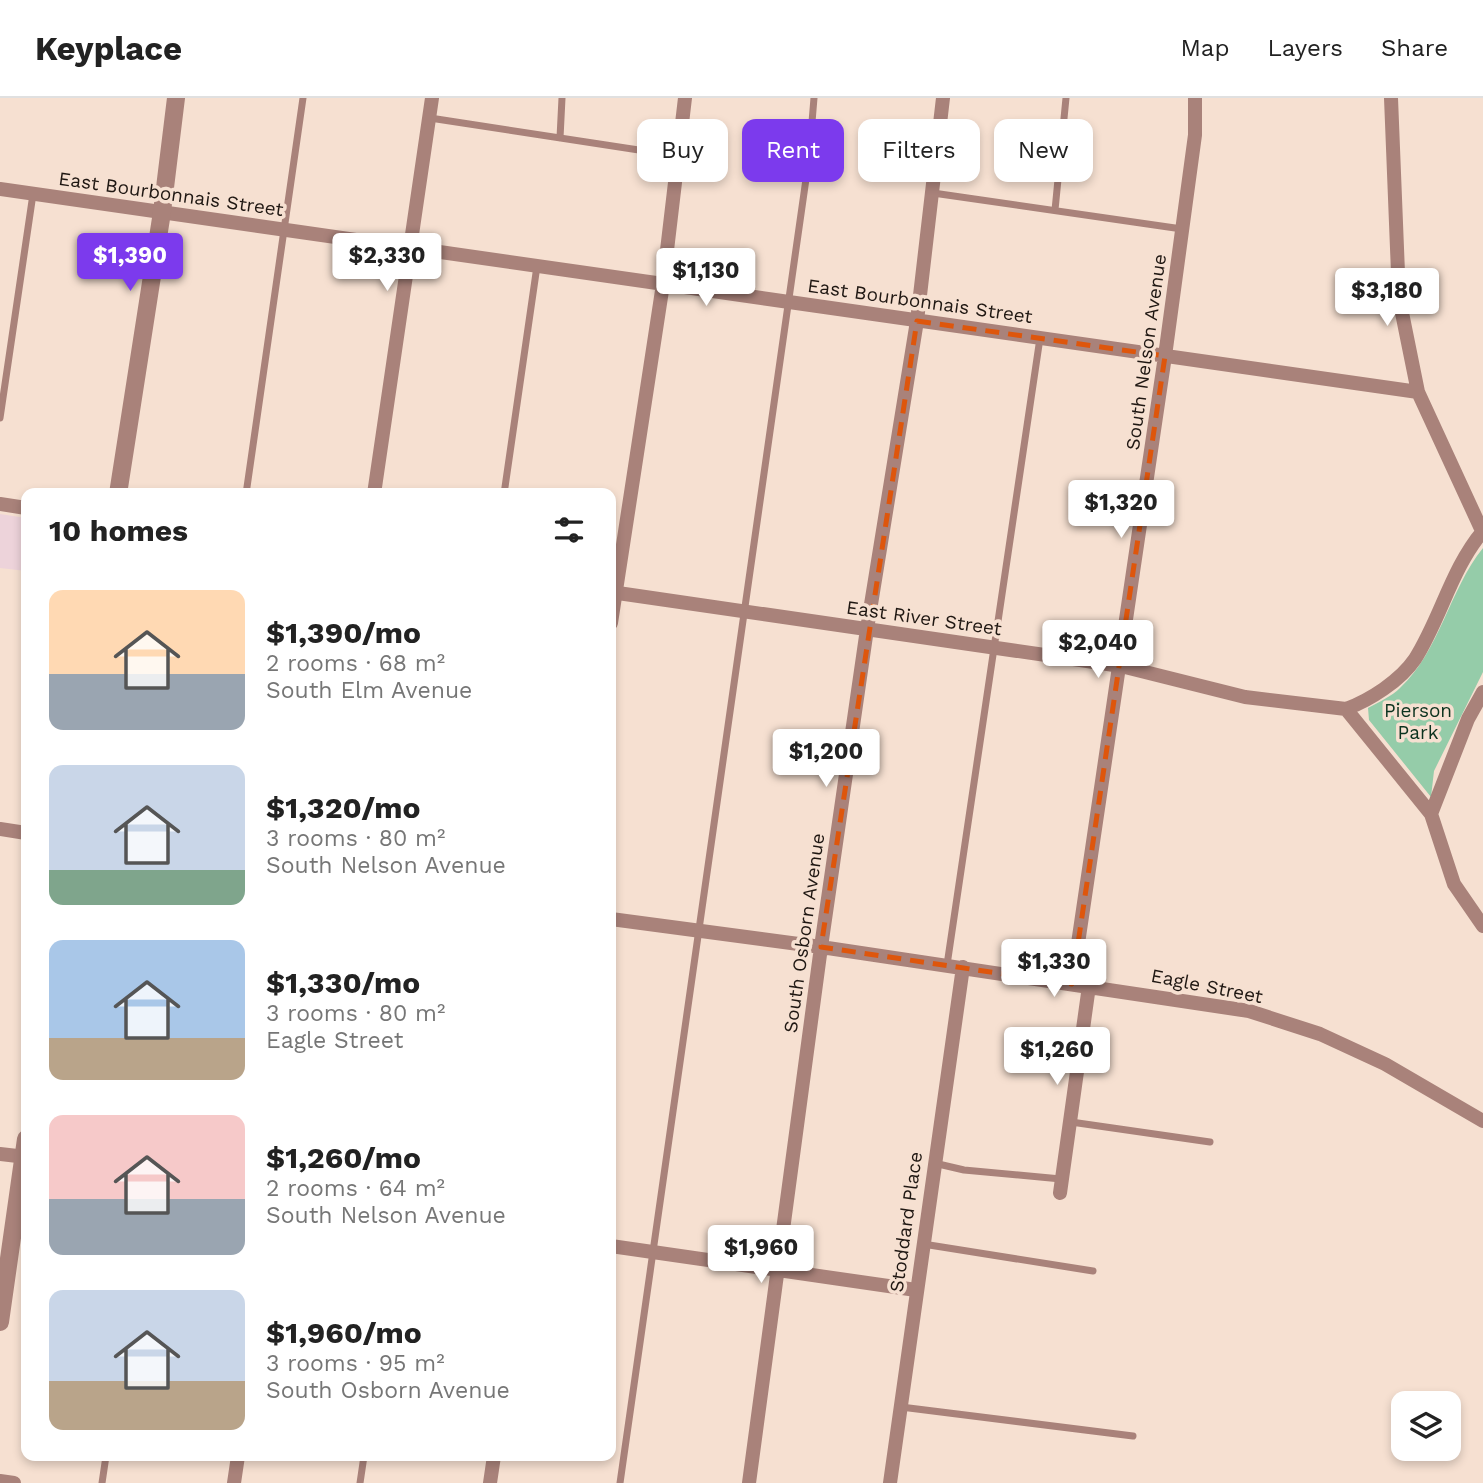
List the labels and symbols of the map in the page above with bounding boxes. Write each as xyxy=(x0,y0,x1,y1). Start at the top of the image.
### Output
street label: East Bourbonnais Street xyxy=(57,167,285,221)
pin: $1,390 xyxy=(73,234,187,293)
pin: $2,330 xyxy=(330,234,444,293)
pin: $1,130 xyxy=(649,248,763,308)
street label: South Nelson Avenue xyxy=(1121,252,1171,452)
pin: $3,180 xyxy=(1330,268,1444,328)
street label: East Bourbonnais Street xyxy=(806,274,1034,328)
pin: $1,320 xyxy=(1064,480,1178,540)
street label: East River Street xyxy=(845,596,1003,640)
pin: $2,040 xyxy=(1041,620,1155,680)
park label: Pierson Park xyxy=(1384,699,1452,744)
pin: $1,200 xyxy=(769,730,883,789)
street label: South Osborn Avenue xyxy=(779,832,829,1034)
pin: $1,330 xyxy=(997,940,1111,999)
street label: Eagle Street xyxy=(1149,964,1265,1008)
pin: $1,260 xyxy=(1000,1028,1114,1087)
street label: Stoddard Place xyxy=(885,1150,927,1294)
pin: $1,960 xyxy=(704,1226,818,1285)

